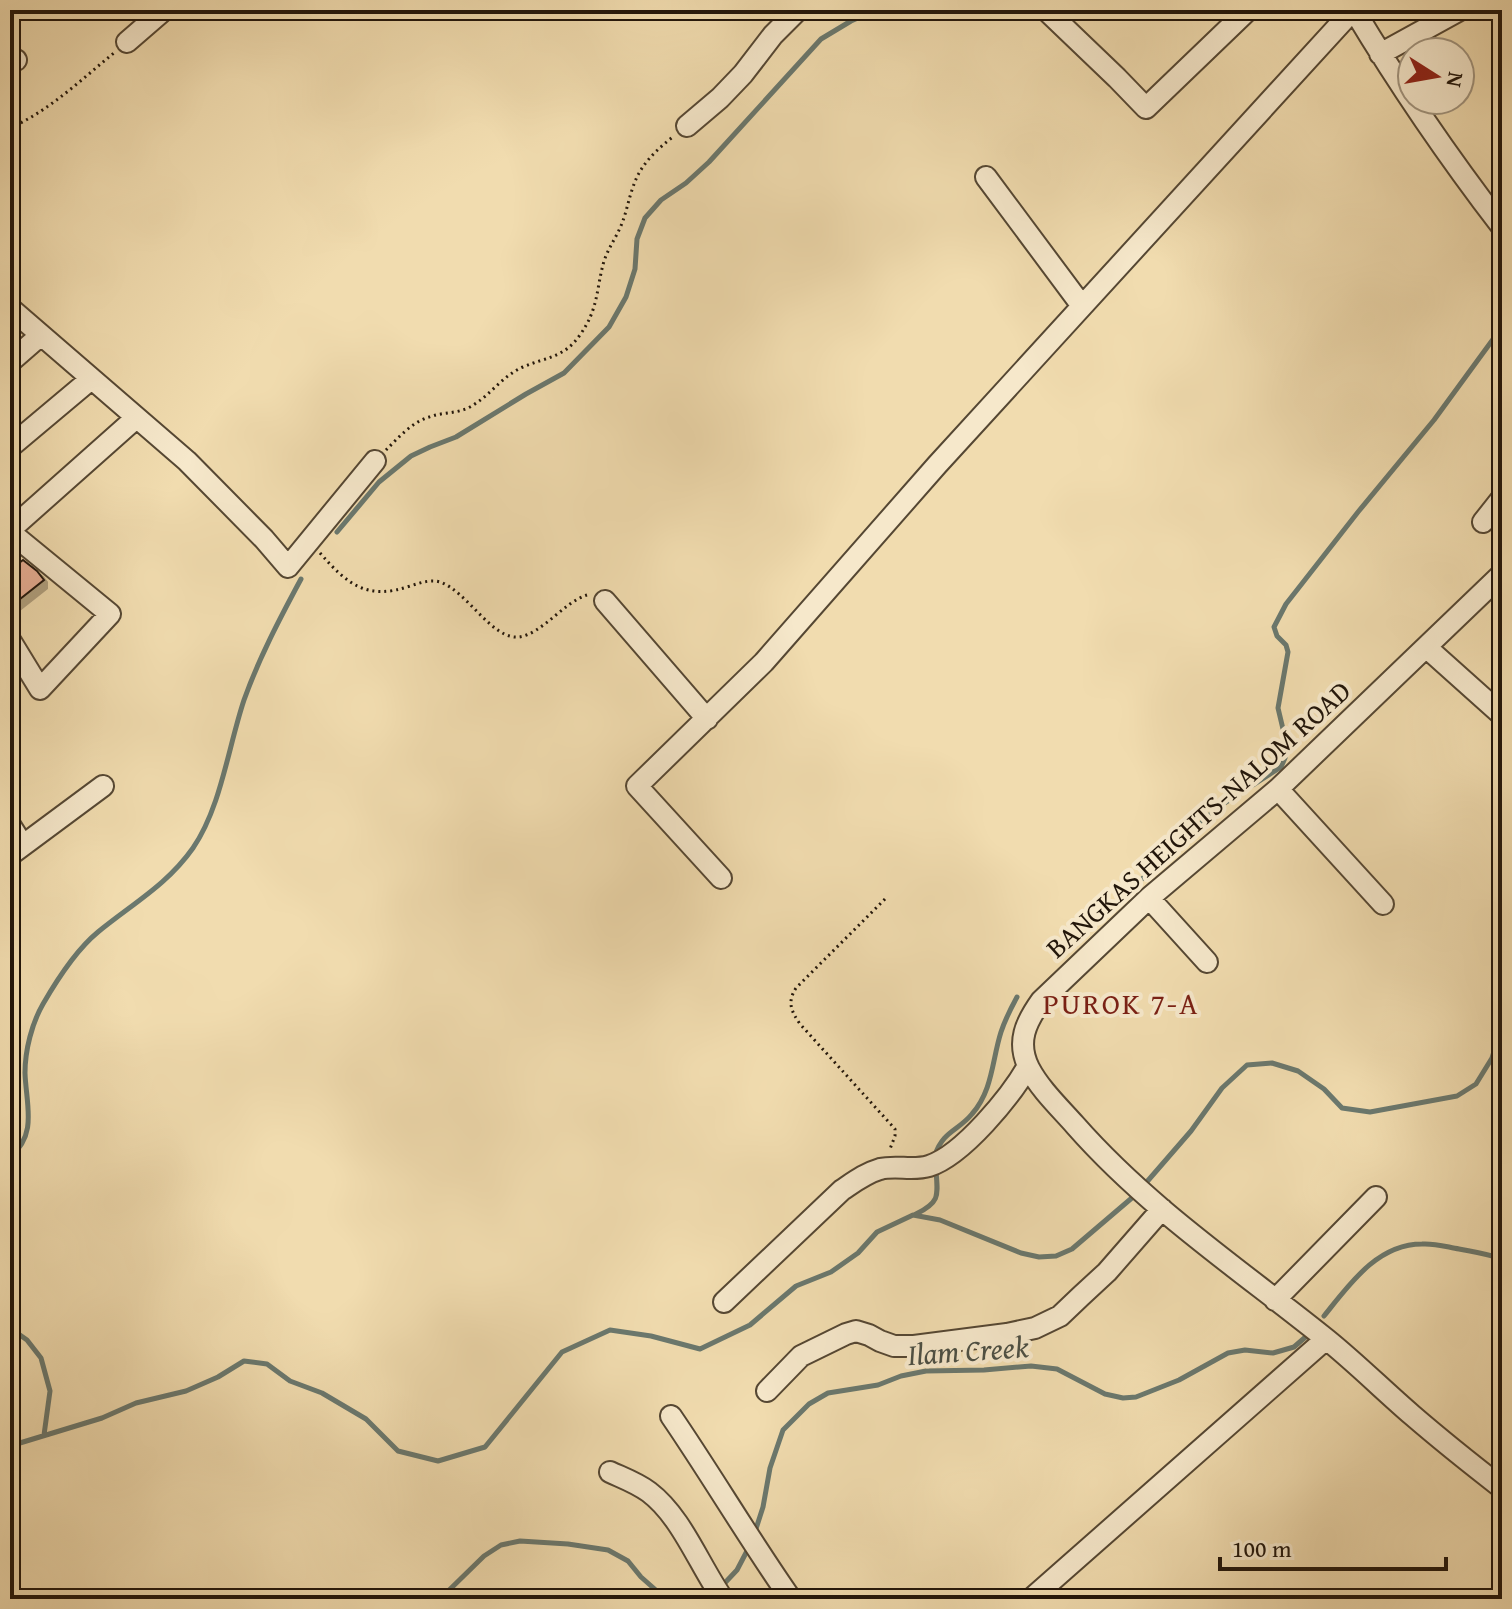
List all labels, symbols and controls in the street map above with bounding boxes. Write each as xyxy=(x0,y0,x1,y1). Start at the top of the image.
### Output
north arrow xyxy=(1396,36,1476,116)
text: N xyxy=(1438,70,1473,90)
street label: BANGKAS HEIGHTS-NALOM ROAD xyxy=(1036,670,1359,967)
district label: PUROK 7-A xyxy=(1043,981,1199,1025)
water label: Ilam Creek xyxy=(906,1324,1030,1376)
scale bar xyxy=(1220,1521,1446,1571)
text: 100 m xyxy=(1232,1531,1292,1566)

